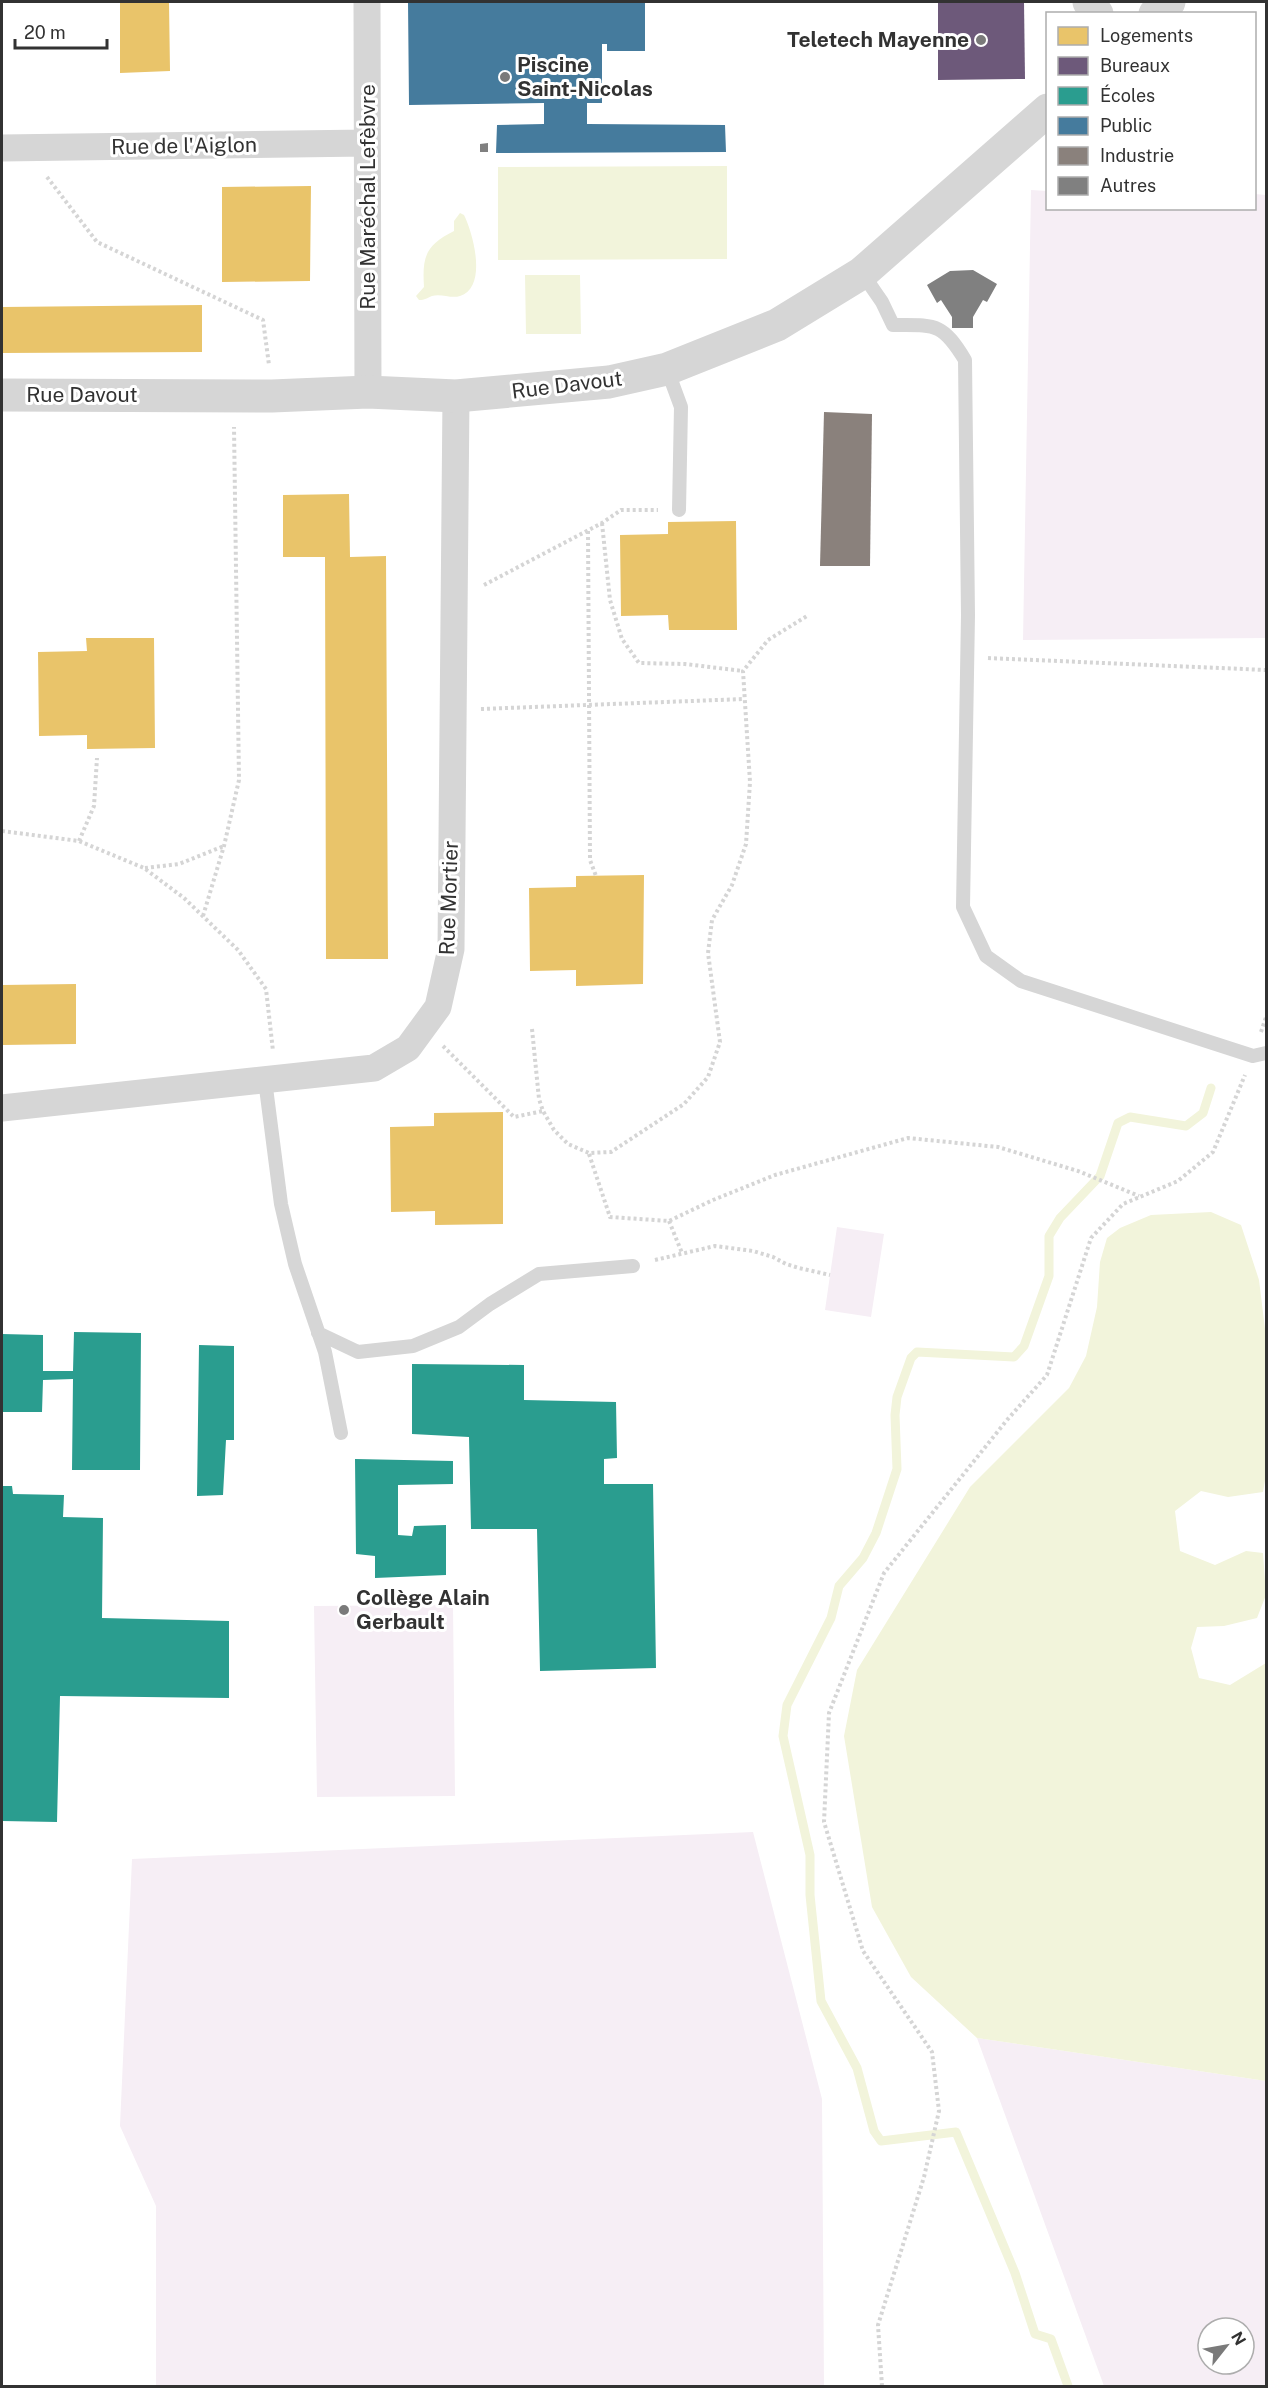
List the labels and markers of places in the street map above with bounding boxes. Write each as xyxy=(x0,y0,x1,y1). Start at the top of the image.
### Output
place label: Teletech Mayenne xyxy=(787,27,969,52)
marker: Teletech Mayenne xyxy=(974,33,988,47)
place label: Piscine Saint-Nicolas xyxy=(517,52,653,101)
marker: Piscine Saint-Nicolas xyxy=(498,70,512,84)
place label: Collège Alain Gerbault xyxy=(356,1585,490,1634)
marker: Collège Alain Gerbault xyxy=(337,1603,351,1617)

